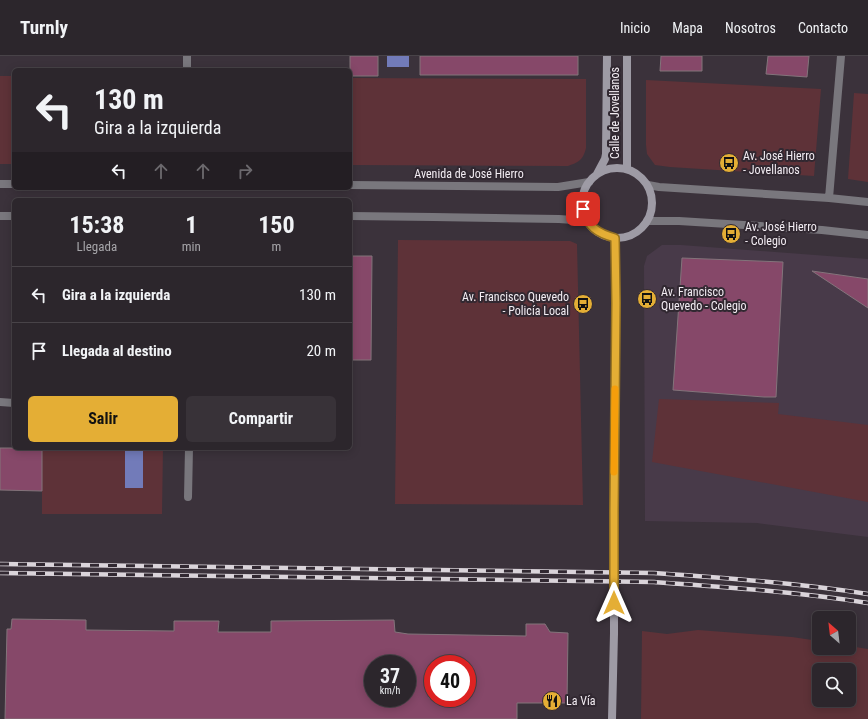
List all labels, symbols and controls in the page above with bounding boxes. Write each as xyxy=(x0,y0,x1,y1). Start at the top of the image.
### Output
text: Turnly xyxy=(20,16,68,39)
text: Inicio xyxy=(620,20,650,36)
text: Mapa xyxy=(672,20,703,36)
text: Nosotros xyxy=(725,20,776,36)
text: Contacto xyxy=(798,20,848,36)
street label: Calle de Jovellanos xyxy=(608,67,622,159)
text: 130 m xyxy=(94,83,164,116)
icon: left xyxy=(28,84,80,136)
text: Gira a la izquierda xyxy=(94,117,221,138)
place label: Av. José Hierro - Jovellanos xyxy=(743,149,815,177)
bus stop icon: Av. José Hierro - Jovellanos xyxy=(718,152,740,174)
icon: left xyxy=(108,160,130,182)
icon: ahead xyxy=(150,160,172,182)
icon: ahead xyxy=(192,160,214,182)
icon: right xyxy=(234,160,256,182)
street label: Avenida de José Hierro xyxy=(414,167,524,181)
pin xyxy=(566,192,600,226)
icon: arrive xyxy=(572,198,594,220)
text: 15:38 xyxy=(69,211,124,239)
text: 1 xyxy=(185,211,197,239)
text: 150 xyxy=(258,211,295,239)
place label: Av. José Hierro - Colegio xyxy=(745,220,817,248)
bus stop icon: Av. José Hierro - Colegio xyxy=(720,223,742,245)
text: Llegada xyxy=(77,239,117,254)
text: min xyxy=(182,239,201,254)
text: m xyxy=(272,239,281,254)
icon: left xyxy=(28,284,50,306)
place label: Av. Francisco Quevedo - Colegio xyxy=(661,285,747,313)
text: Gira a la izquierda xyxy=(62,286,170,304)
text: 130 m xyxy=(299,286,336,304)
bus stop icon: Av. Francisco Quevedo - Colegio xyxy=(636,288,658,310)
place label: Av. Francisco Quevedo - Policía Local xyxy=(462,290,569,318)
bus stop icon: Av. Francisco Quevedo - Policía Local xyxy=(572,293,594,315)
icon: arrive xyxy=(28,340,50,362)
text: Llegada al destino xyxy=(62,342,172,360)
text: 20 m xyxy=(306,342,336,360)
button: Salir xyxy=(28,396,178,442)
button: Compartir xyxy=(186,396,336,442)
position arrow xyxy=(593,582,635,624)
north arrow xyxy=(812,611,856,655)
map controls xyxy=(812,611,856,707)
speed limit sign: 40 xyxy=(424,655,476,707)
button: search xyxy=(812,663,856,707)
text: 37 xyxy=(380,664,400,688)
text: km/h xyxy=(380,685,400,696)
restaurant icon: La Vía xyxy=(541,690,563,712)
place label: La Vía xyxy=(566,694,596,708)

